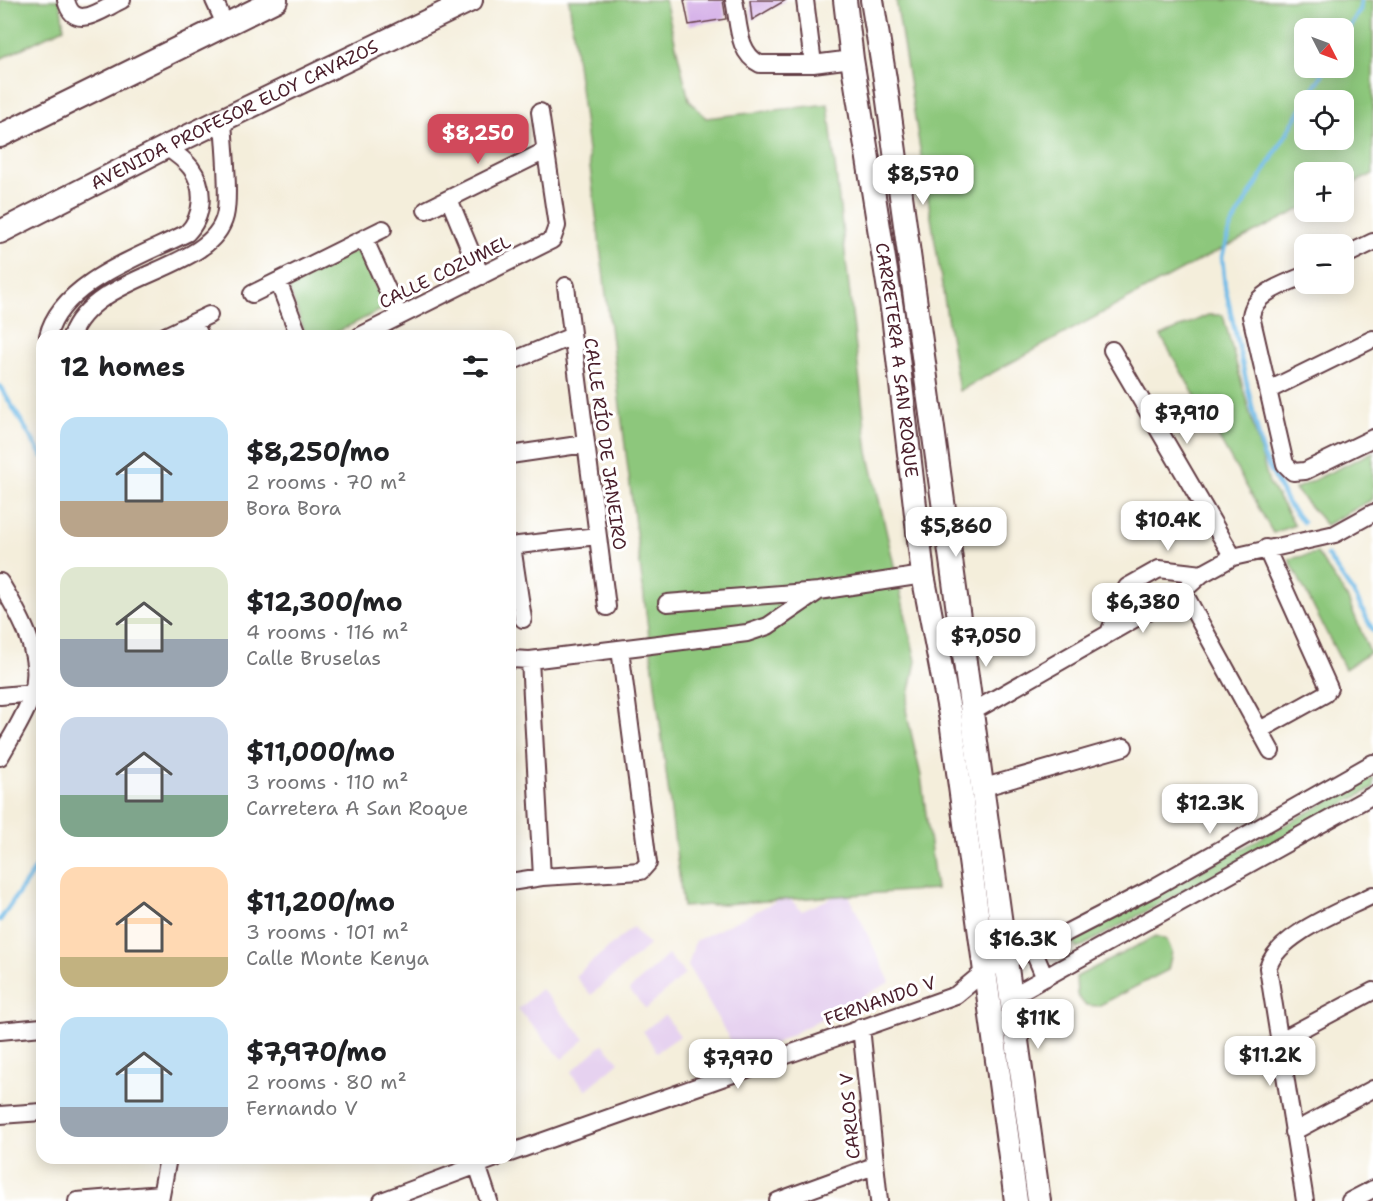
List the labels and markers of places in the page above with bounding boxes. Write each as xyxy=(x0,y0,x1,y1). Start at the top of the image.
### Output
pin: $8,250 xyxy=(429,114,527,165)
pin: $8,570 xyxy=(874,155,972,206)
pin: $7,910 xyxy=(1138,394,1236,445)
pin: $10.4K xyxy=(1119,501,1217,552)
pin: $5,860 xyxy=(907,507,1005,558)
pin: $6,380 xyxy=(1094,583,1192,634)
pin: $7,050 xyxy=(937,617,1035,668)
pin: $12.3K xyxy=(1161,784,1259,835)
pin: $16.3K xyxy=(974,920,1072,971)
pin: $11K xyxy=(1002,999,1074,1050)
pin: $11.2K xyxy=(1221,1036,1319,1087)
pin: $7,970 xyxy=(689,1039,787,1090)

